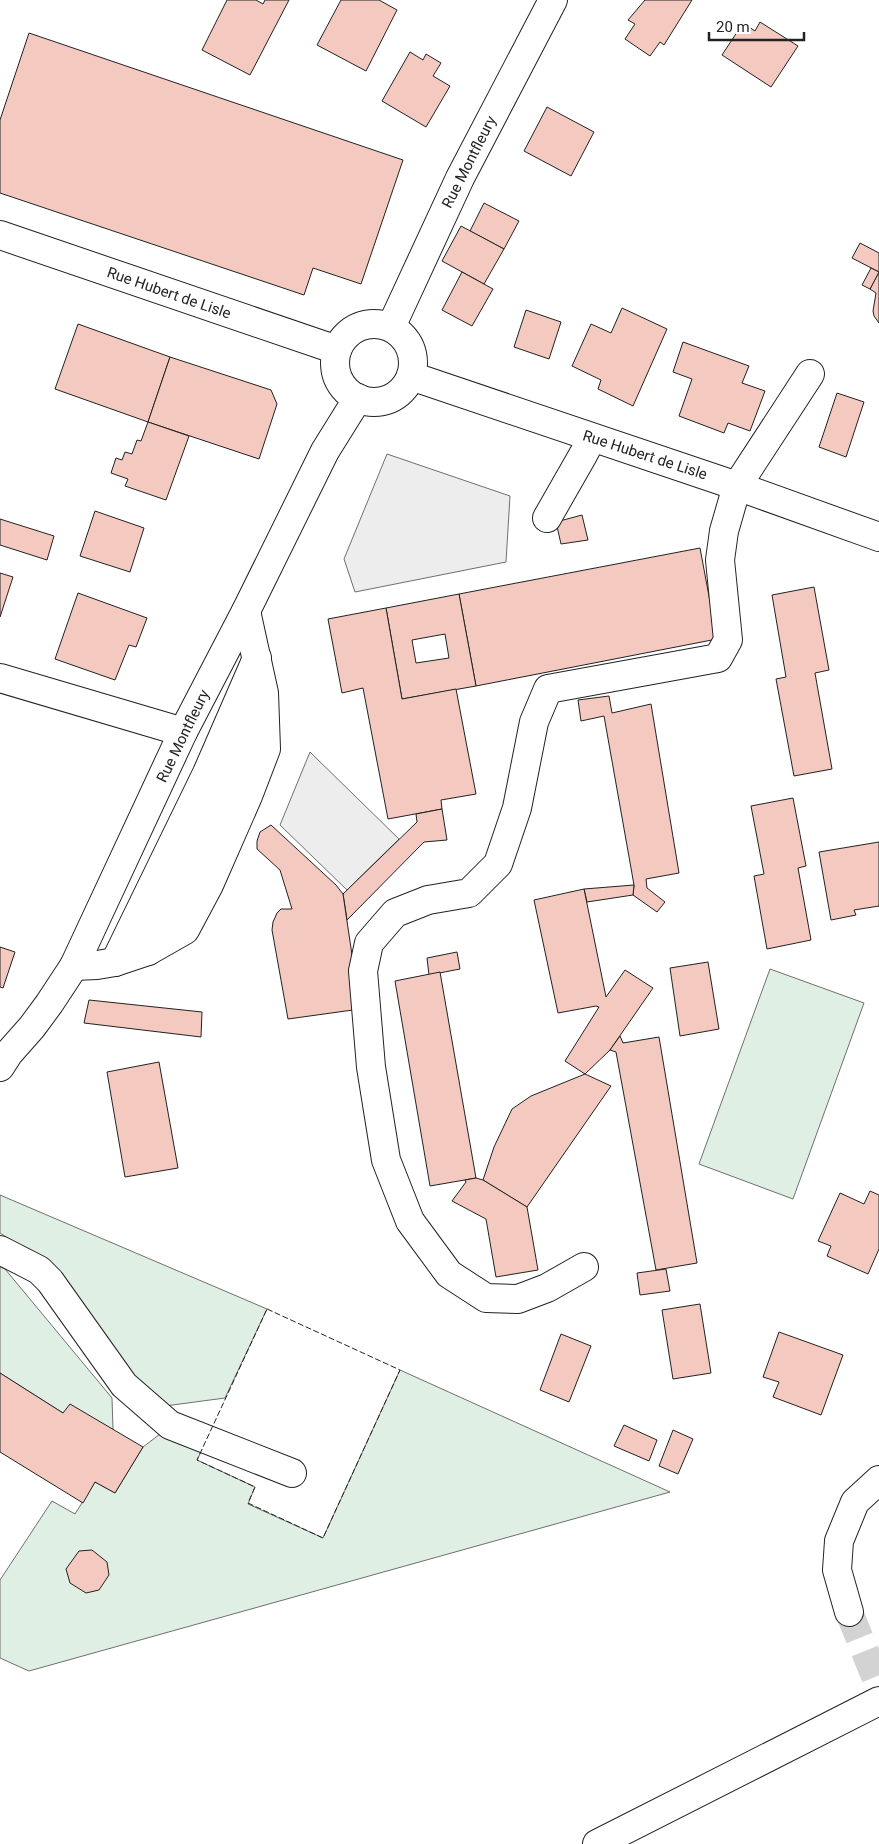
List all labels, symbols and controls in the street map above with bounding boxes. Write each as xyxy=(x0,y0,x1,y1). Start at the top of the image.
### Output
scale bar xyxy=(709,10,804,42)
text: 20 m xyxy=(716,18,750,36)
street label: Rue Montfleury xyxy=(438,113,500,211)
street label: Rue Hubert de Lisle xyxy=(105,263,233,323)
street label: Rue Hubert de Lisle xyxy=(580,426,710,484)
street label: Rue Montfleury xyxy=(153,687,213,785)

